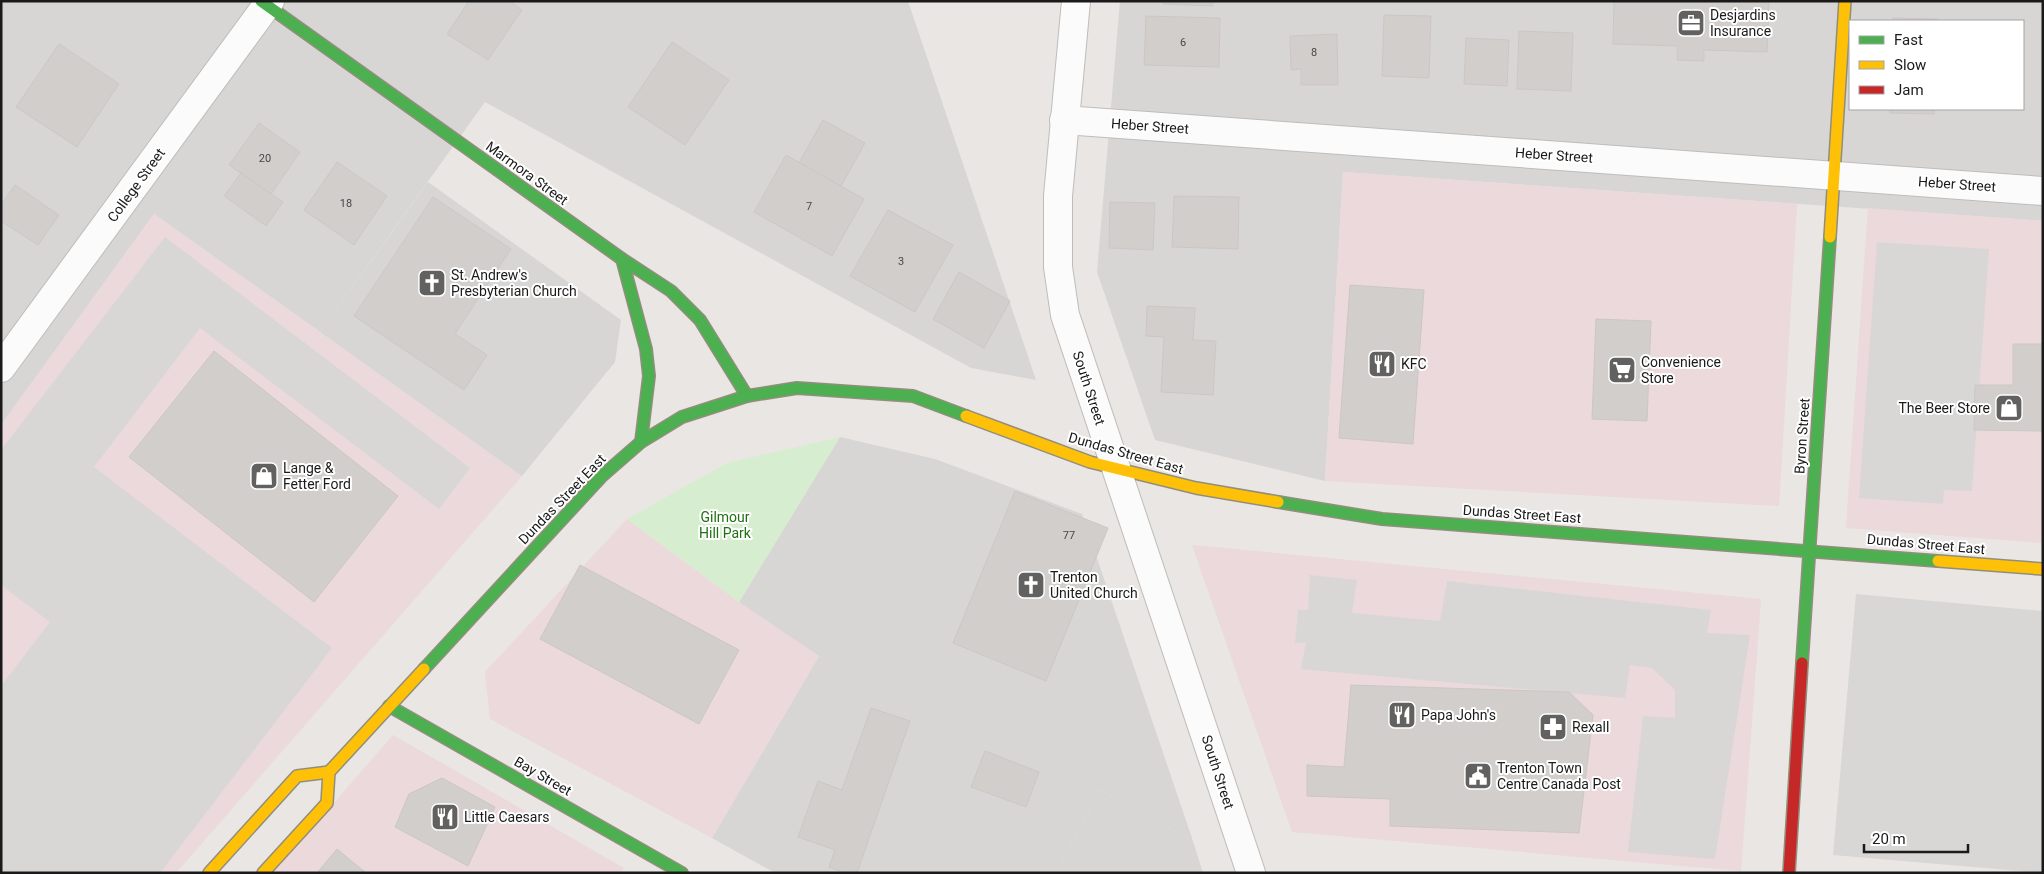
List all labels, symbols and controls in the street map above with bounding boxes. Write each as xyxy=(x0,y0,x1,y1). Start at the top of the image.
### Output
place label: Desjardins Insurance xyxy=(1710,7,1776,39)
office icon: Desjardins Insurance xyxy=(1676,8,1706,38)
legend xyxy=(1849,20,2024,110)
text: Fast xyxy=(1894,31,1923,49)
house number: 6 xyxy=(1180,36,1186,49)
house number: 8 xyxy=(1311,46,1317,59)
text: Slow xyxy=(1894,56,1926,74)
text: Jam xyxy=(1894,81,1924,99)
street label: Heber Street xyxy=(1111,115,1190,137)
street label: Marmora Street xyxy=(483,138,571,208)
street label: Heber Street xyxy=(1515,144,1594,166)
street label: College Street xyxy=(104,145,168,225)
house number: 20 xyxy=(259,152,271,165)
street label: Heber Street xyxy=(1918,173,1997,195)
house number: 18 xyxy=(340,197,352,210)
house number: 7 xyxy=(806,200,812,213)
house number: 3 xyxy=(898,255,904,268)
place label: St. Andrew's Presbyterian Church xyxy=(451,267,577,299)
church icon: St. Andrew's Presbyterian Church xyxy=(417,268,447,298)
street label: South Street xyxy=(1070,349,1109,427)
restaurant icon: KFC xyxy=(1367,349,1397,379)
place label: Convenience Store xyxy=(1641,354,1721,386)
supermarket icon: Convenience Store xyxy=(1607,355,1637,385)
place label: KFC xyxy=(1401,356,1427,372)
shop icon: The Beer Store xyxy=(1994,393,2024,423)
street label: Byron Street xyxy=(1791,397,1813,475)
place label: The Beer Store xyxy=(1898,400,1990,416)
street label: Dundas Street East xyxy=(1067,429,1186,477)
street label: Dundas Street East xyxy=(515,450,609,547)
place label: Lange & Fetter Ford xyxy=(283,460,351,492)
shop icon: Lange & Fetter Ford xyxy=(249,461,279,491)
street label: Dundas Street East xyxy=(1462,502,1582,526)
park label: Gilmour Hill Park xyxy=(699,509,752,541)
house number: 77 xyxy=(1063,529,1075,542)
street label: Dundas Street East xyxy=(1866,531,1986,557)
place label: Trenton United Church xyxy=(1050,569,1138,601)
church icon: Trenton United Church xyxy=(1016,570,1046,600)
restaurant icon: Papa John's xyxy=(1387,700,1417,730)
place label: Papa John's xyxy=(1421,707,1496,723)
pharmacy icon: Rexall xyxy=(1538,712,1568,742)
place label: Rexall xyxy=(1572,719,1609,735)
street label: South Street xyxy=(1199,733,1238,811)
street label: Bay Street xyxy=(512,753,575,799)
place label: Trenton Town Centre Canada Post xyxy=(1497,760,1621,792)
public building icon: Trenton Town Centre Canada Post xyxy=(1463,761,1493,791)
restaurant icon: Little Caesars xyxy=(430,802,460,832)
place label: Little Caesars xyxy=(464,809,549,825)
scale bar xyxy=(1864,822,1968,854)
text: 20 m xyxy=(1872,830,1906,848)

